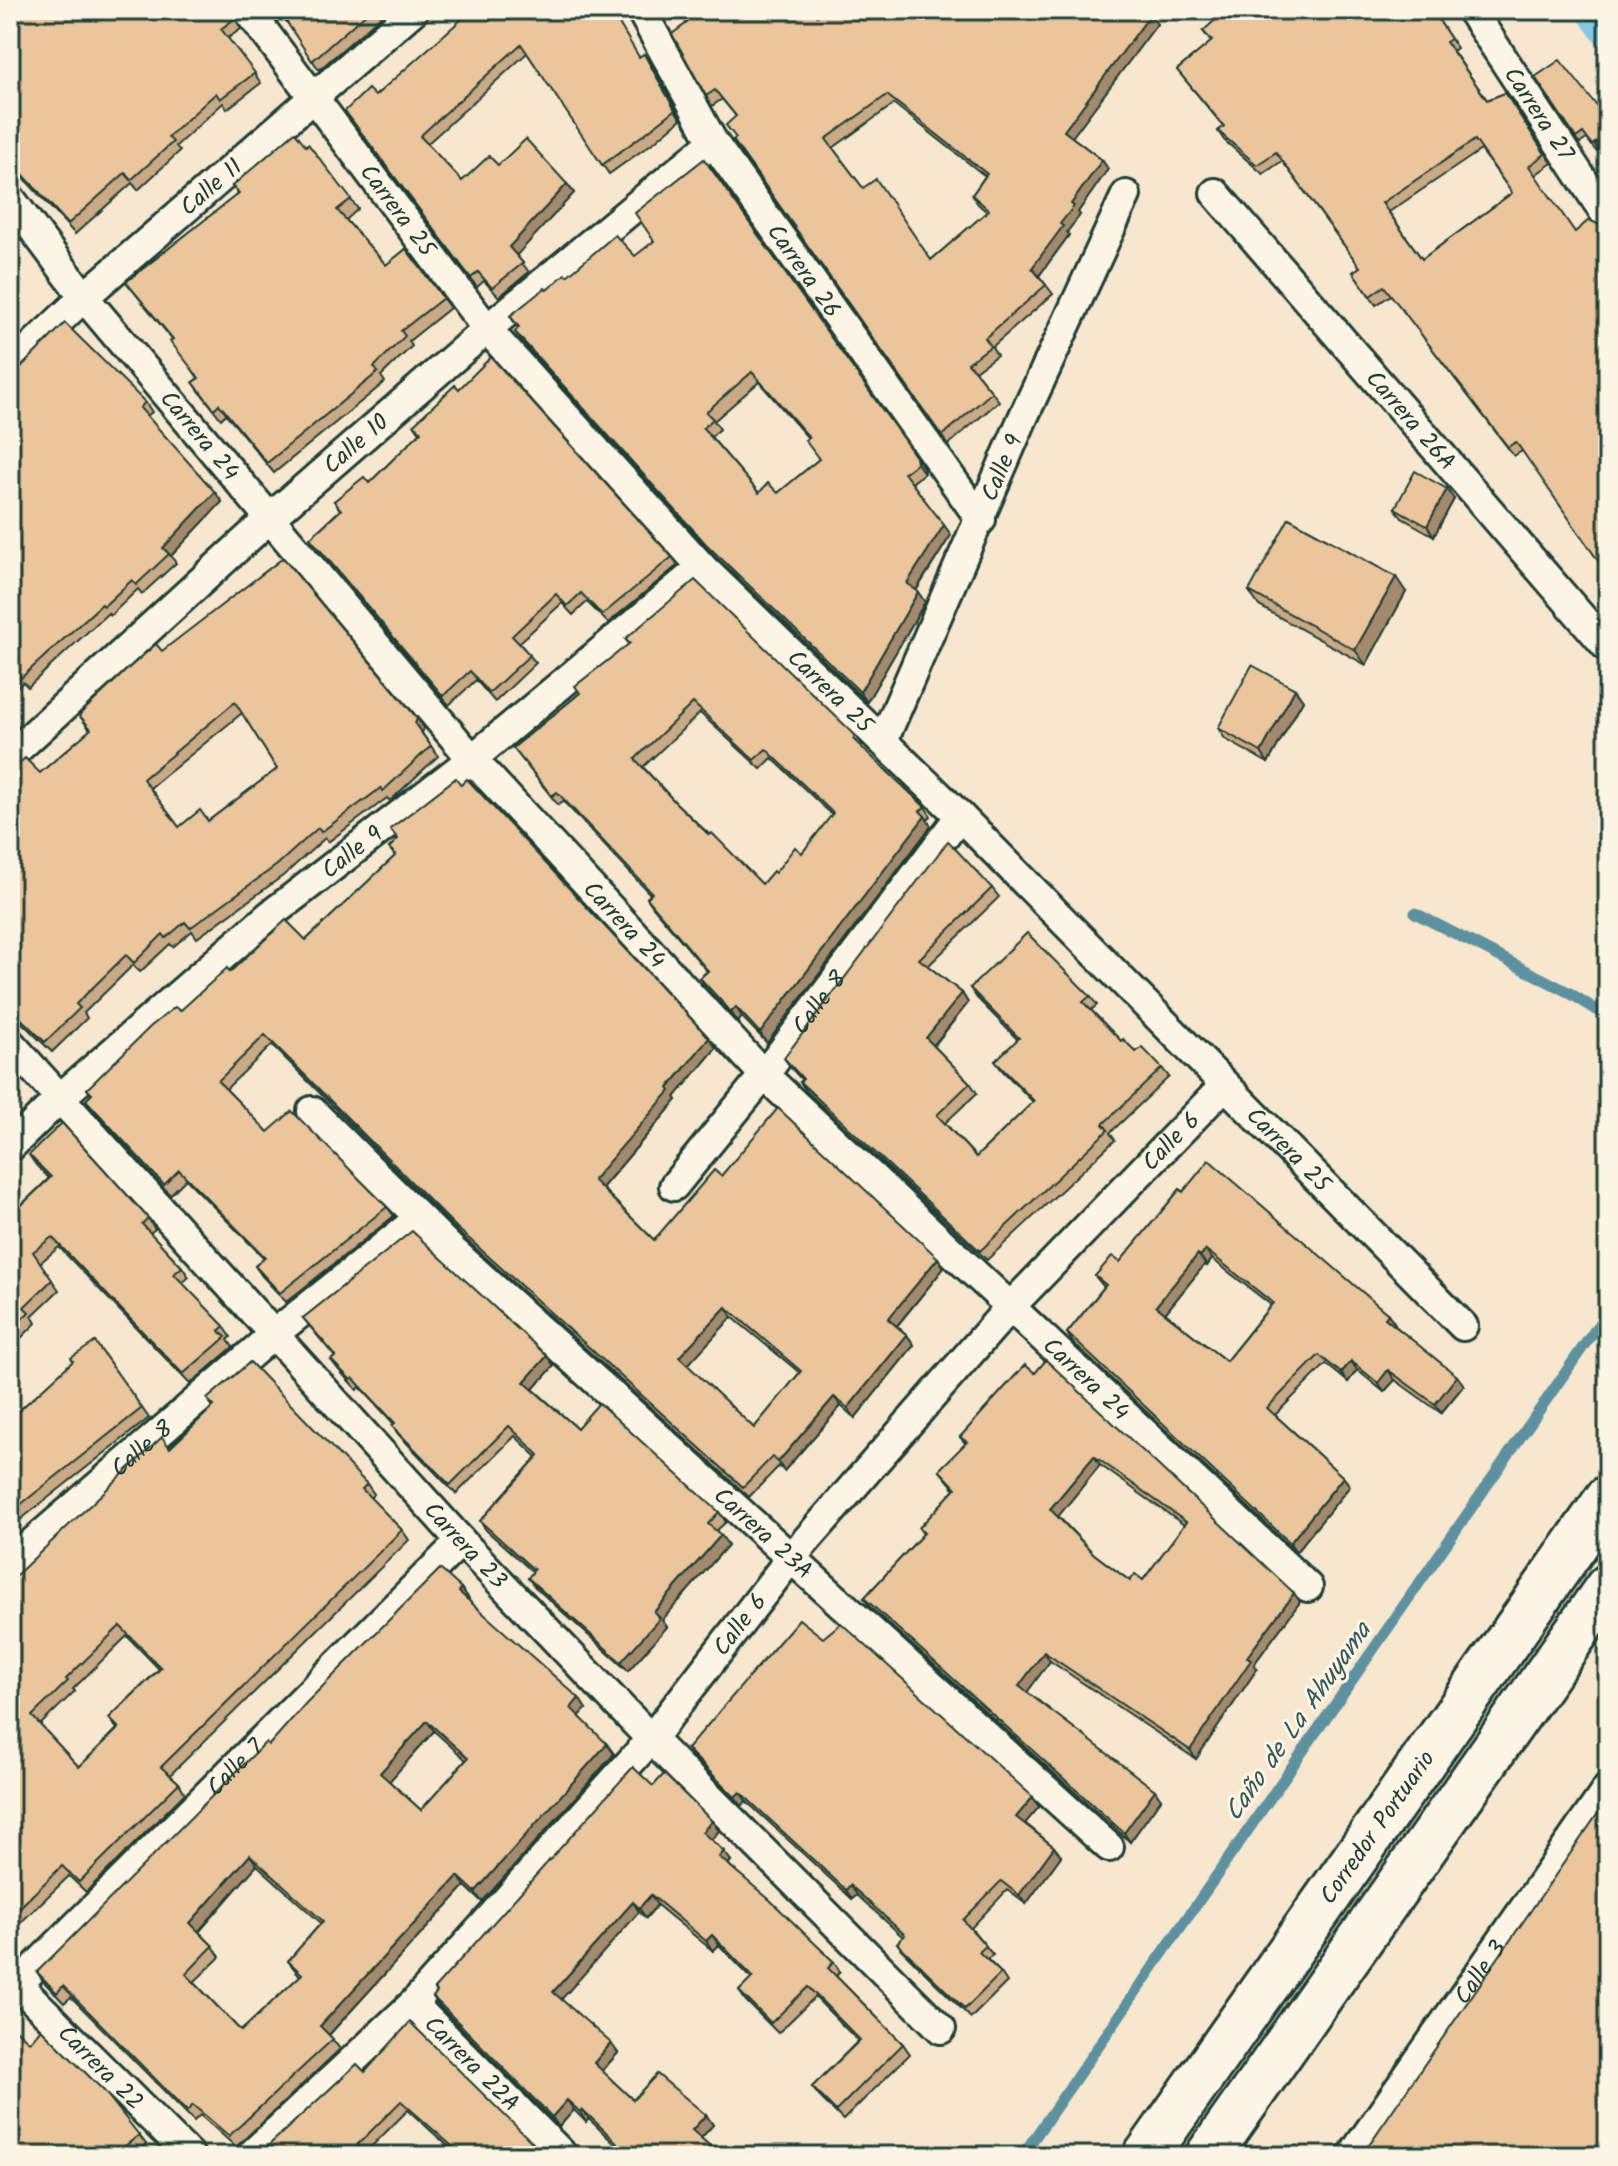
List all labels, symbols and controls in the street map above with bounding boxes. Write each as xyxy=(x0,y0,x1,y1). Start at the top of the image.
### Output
street label: Carrera 27 xyxy=(1492,59,1584,170)
street label: Calle 11 xyxy=(172,149,252,226)
street label: Carrera 25 xyxy=(349,156,446,268)
street label: Carrera 26 xyxy=(756,216,850,327)
street label: Carrera 26A xyxy=(1355,362,1465,480)
street label: Carrera 24 xyxy=(149,382,249,490)
street label: Calle 10 xyxy=(315,404,399,485)
street label: Calle 9 xyxy=(971,428,1035,508)
street label: Carrera 25 xyxy=(777,641,883,745)
street label: Calle 9 xyxy=(313,816,392,890)
street label: Carrera 24 xyxy=(573,872,675,978)
street label: Calle 8 xyxy=(783,962,858,1044)
street label: Carrera 25 xyxy=(1236,1098,1341,1204)
street label: Calle 6 xyxy=(1133,1103,1211,1181)
street label: Carrera 24 xyxy=(1033,1328,1138,1431)
street label: Calle 8 xyxy=(103,1411,183,1488)
street label: Carrera 23A xyxy=(704,1478,821,1590)
street label: Carrera 23 xyxy=(413,1493,516,1599)
street label: Calle 6 xyxy=(704,1585,778,1665)
water label: Caño de La Ahuyama xyxy=(1214,1612,1384,1831)
street label: Calle 7 xyxy=(198,1729,275,1806)
street label: Corredor Portuario xyxy=(1310,1743,1446,1913)
street label: Calle 3 xyxy=(1445,1932,1518,2013)
street label: Carrera 22A xyxy=(414,2007,529,2122)
street label: Carrera 22 xyxy=(47,2016,152,2121)

